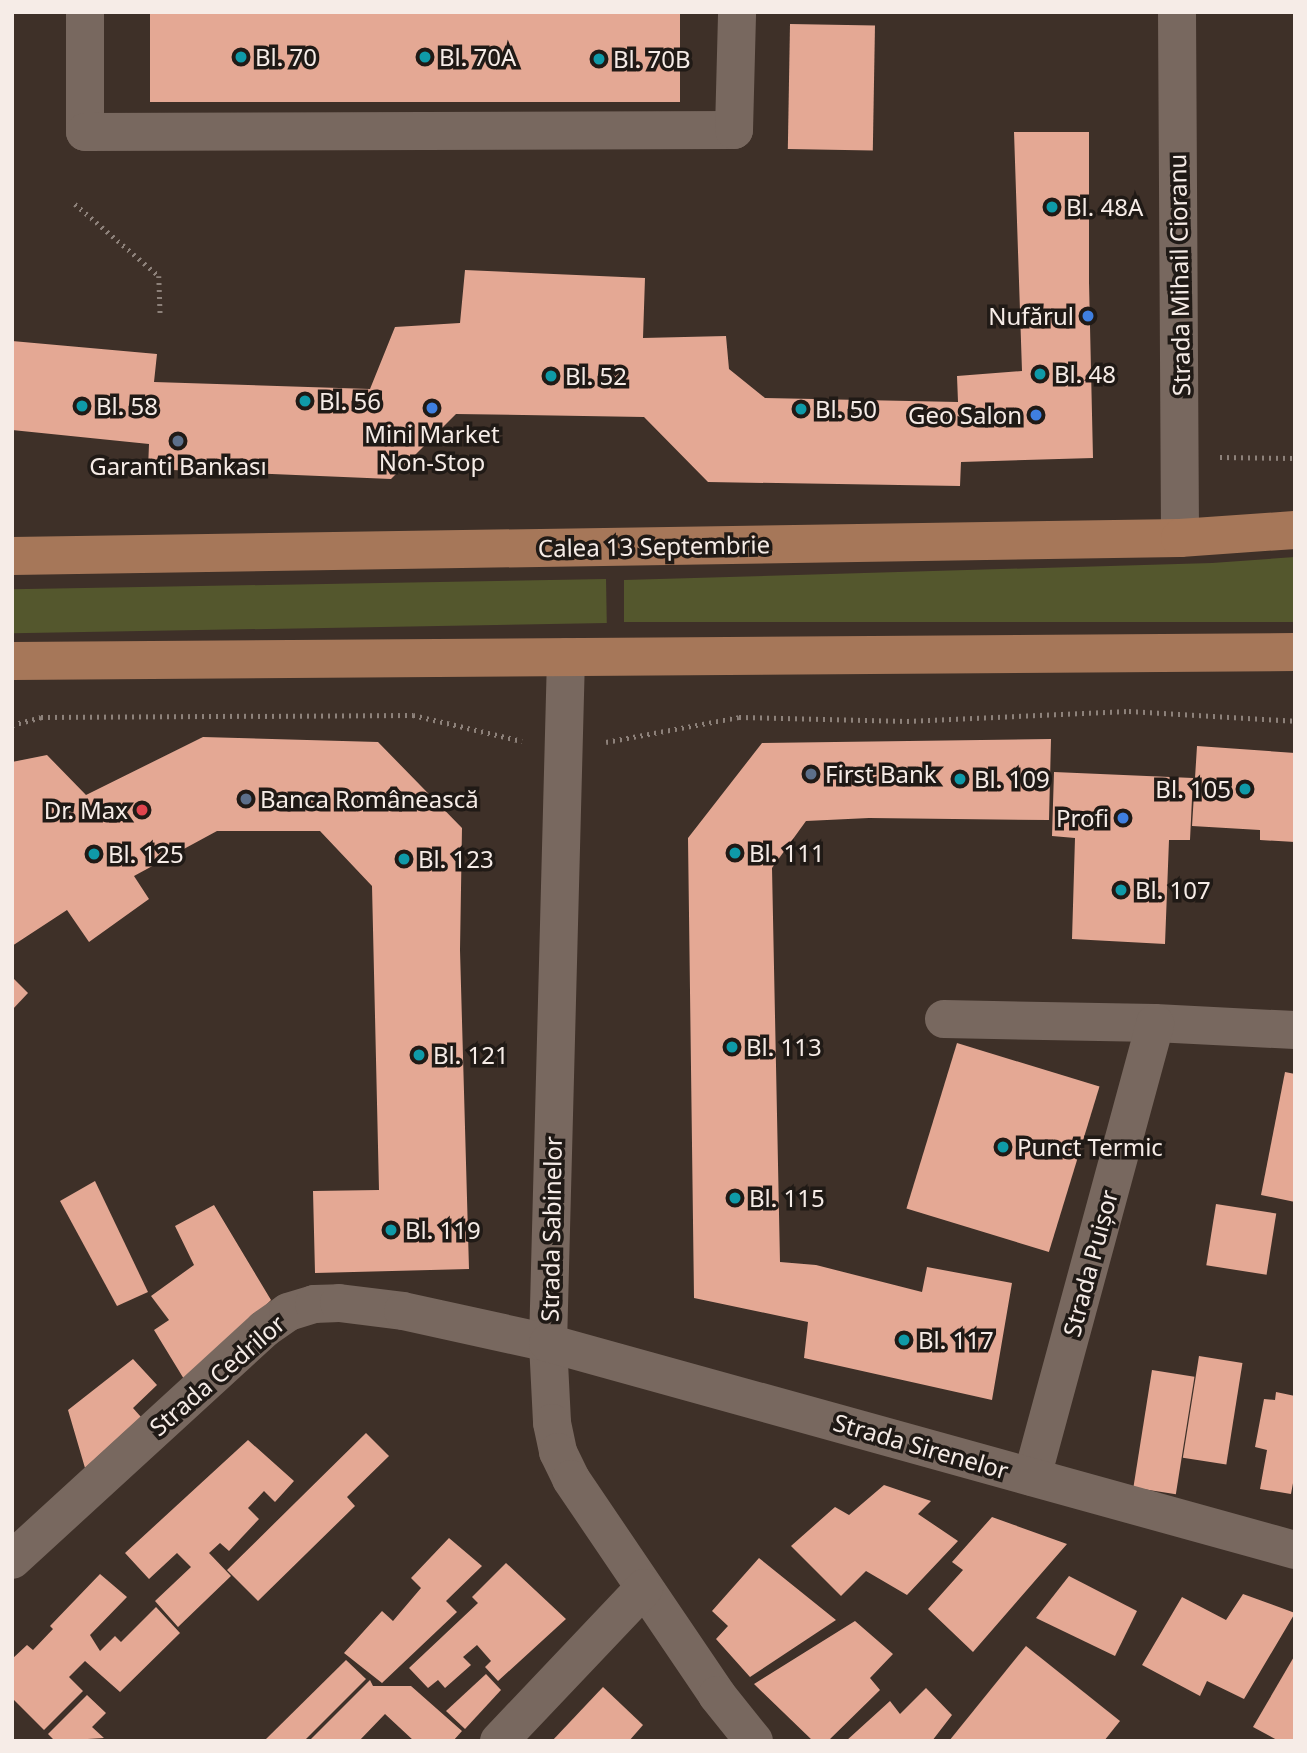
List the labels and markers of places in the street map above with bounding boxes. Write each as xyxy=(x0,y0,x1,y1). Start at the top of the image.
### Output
place label: Bl. 70 xyxy=(255,43,317,71)
place label: Bl. 70A xyxy=(439,43,516,71)
place label: Bl. 70B xyxy=(613,45,691,73)
marker: Bl. 70 xyxy=(233,49,249,65)
marker: Bl. 70A xyxy=(417,49,433,65)
marker: Bl. 70B xyxy=(591,51,607,67)
place label: Bl. 48A xyxy=(1066,193,1143,221)
marker: Bl. 48A xyxy=(1044,199,1060,215)
place label: Nufărul xyxy=(988,302,1074,330)
marker: Nufărul xyxy=(1080,308,1096,324)
place label: Bl. 48 xyxy=(1054,360,1116,388)
place label: Bl. 52 xyxy=(565,362,627,390)
marker: Bl. 48 xyxy=(1032,366,1048,382)
marker: Bl. 52 xyxy=(543,368,559,384)
place label: Bl. 56 xyxy=(319,387,381,415)
place label: Bl. 58 xyxy=(96,392,158,420)
marker: Bl. 56 xyxy=(297,393,313,409)
place label: Bl. 50 xyxy=(815,395,877,423)
marker: Bl. 58 xyxy=(74,398,90,414)
marker: Mini Market Non-Stop xyxy=(424,400,440,416)
marker: Bl. 50 xyxy=(793,401,809,417)
place label: Geo Salon xyxy=(908,401,1022,429)
marker: Geo Salon xyxy=(1028,407,1044,423)
place label: Mini Market Non-Stop xyxy=(364,420,500,476)
marker: Garanti Bankası xyxy=(170,433,186,449)
place label: Garanti Bankası xyxy=(89,452,267,480)
place label: First Bank xyxy=(825,760,937,788)
place label: Bl. 109 xyxy=(974,765,1050,793)
marker: First Bank xyxy=(803,766,819,782)
marker: Bl. 109 xyxy=(952,771,968,787)
place label: Bl. 105 xyxy=(1155,775,1231,803)
marker: Bl. 105 xyxy=(1237,781,1253,797)
place label: Banca Românească xyxy=(260,785,479,813)
marker: Banca Românească xyxy=(238,791,254,807)
place label: Dr. Max xyxy=(44,796,128,824)
marker: Dr. Max xyxy=(134,802,150,818)
place label: Profi xyxy=(1056,804,1109,832)
marker: Profi xyxy=(1115,810,1131,826)
place label: Bl. 111 xyxy=(749,839,825,867)
place label: Bl. 125 xyxy=(108,840,184,868)
place label: Bl. 123 xyxy=(418,845,494,873)
marker: Bl. 111 xyxy=(727,845,743,861)
marker: Bl. 125 xyxy=(86,846,102,862)
marker: Bl. 123 xyxy=(396,851,412,867)
place label: Bl. 107 xyxy=(1135,876,1211,904)
marker: Bl. 107 xyxy=(1113,882,1129,898)
place label: Bl. 113 xyxy=(746,1033,822,1061)
marker: Bl. 113 xyxy=(724,1039,740,1055)
place label: Bl. 121 xyxy=(433,1041,509,1069)
marker: Bl. 121 xyxy=(411,1047,427,1063)
place label: Punct Termic xyxy=(1017,1133,1163,1161)
marker: Punct Termic xyxy=(995,1139,1011,1155)
place label: Bl. 115 xyxy=(749,1184,825,1212)
marker: Bl. 115 xyxy=(727,1190,743,1206)
place label: Bl. 119 xyxy=(405,1216,481,1244)
marker: Bl. 119 xyxy=(383,1222,399,1238)
place label: Bl. 117 xyxy=(918,1326,994,1354)
marker: Bl. 117 xyxy=(896,1332,912,1348)

